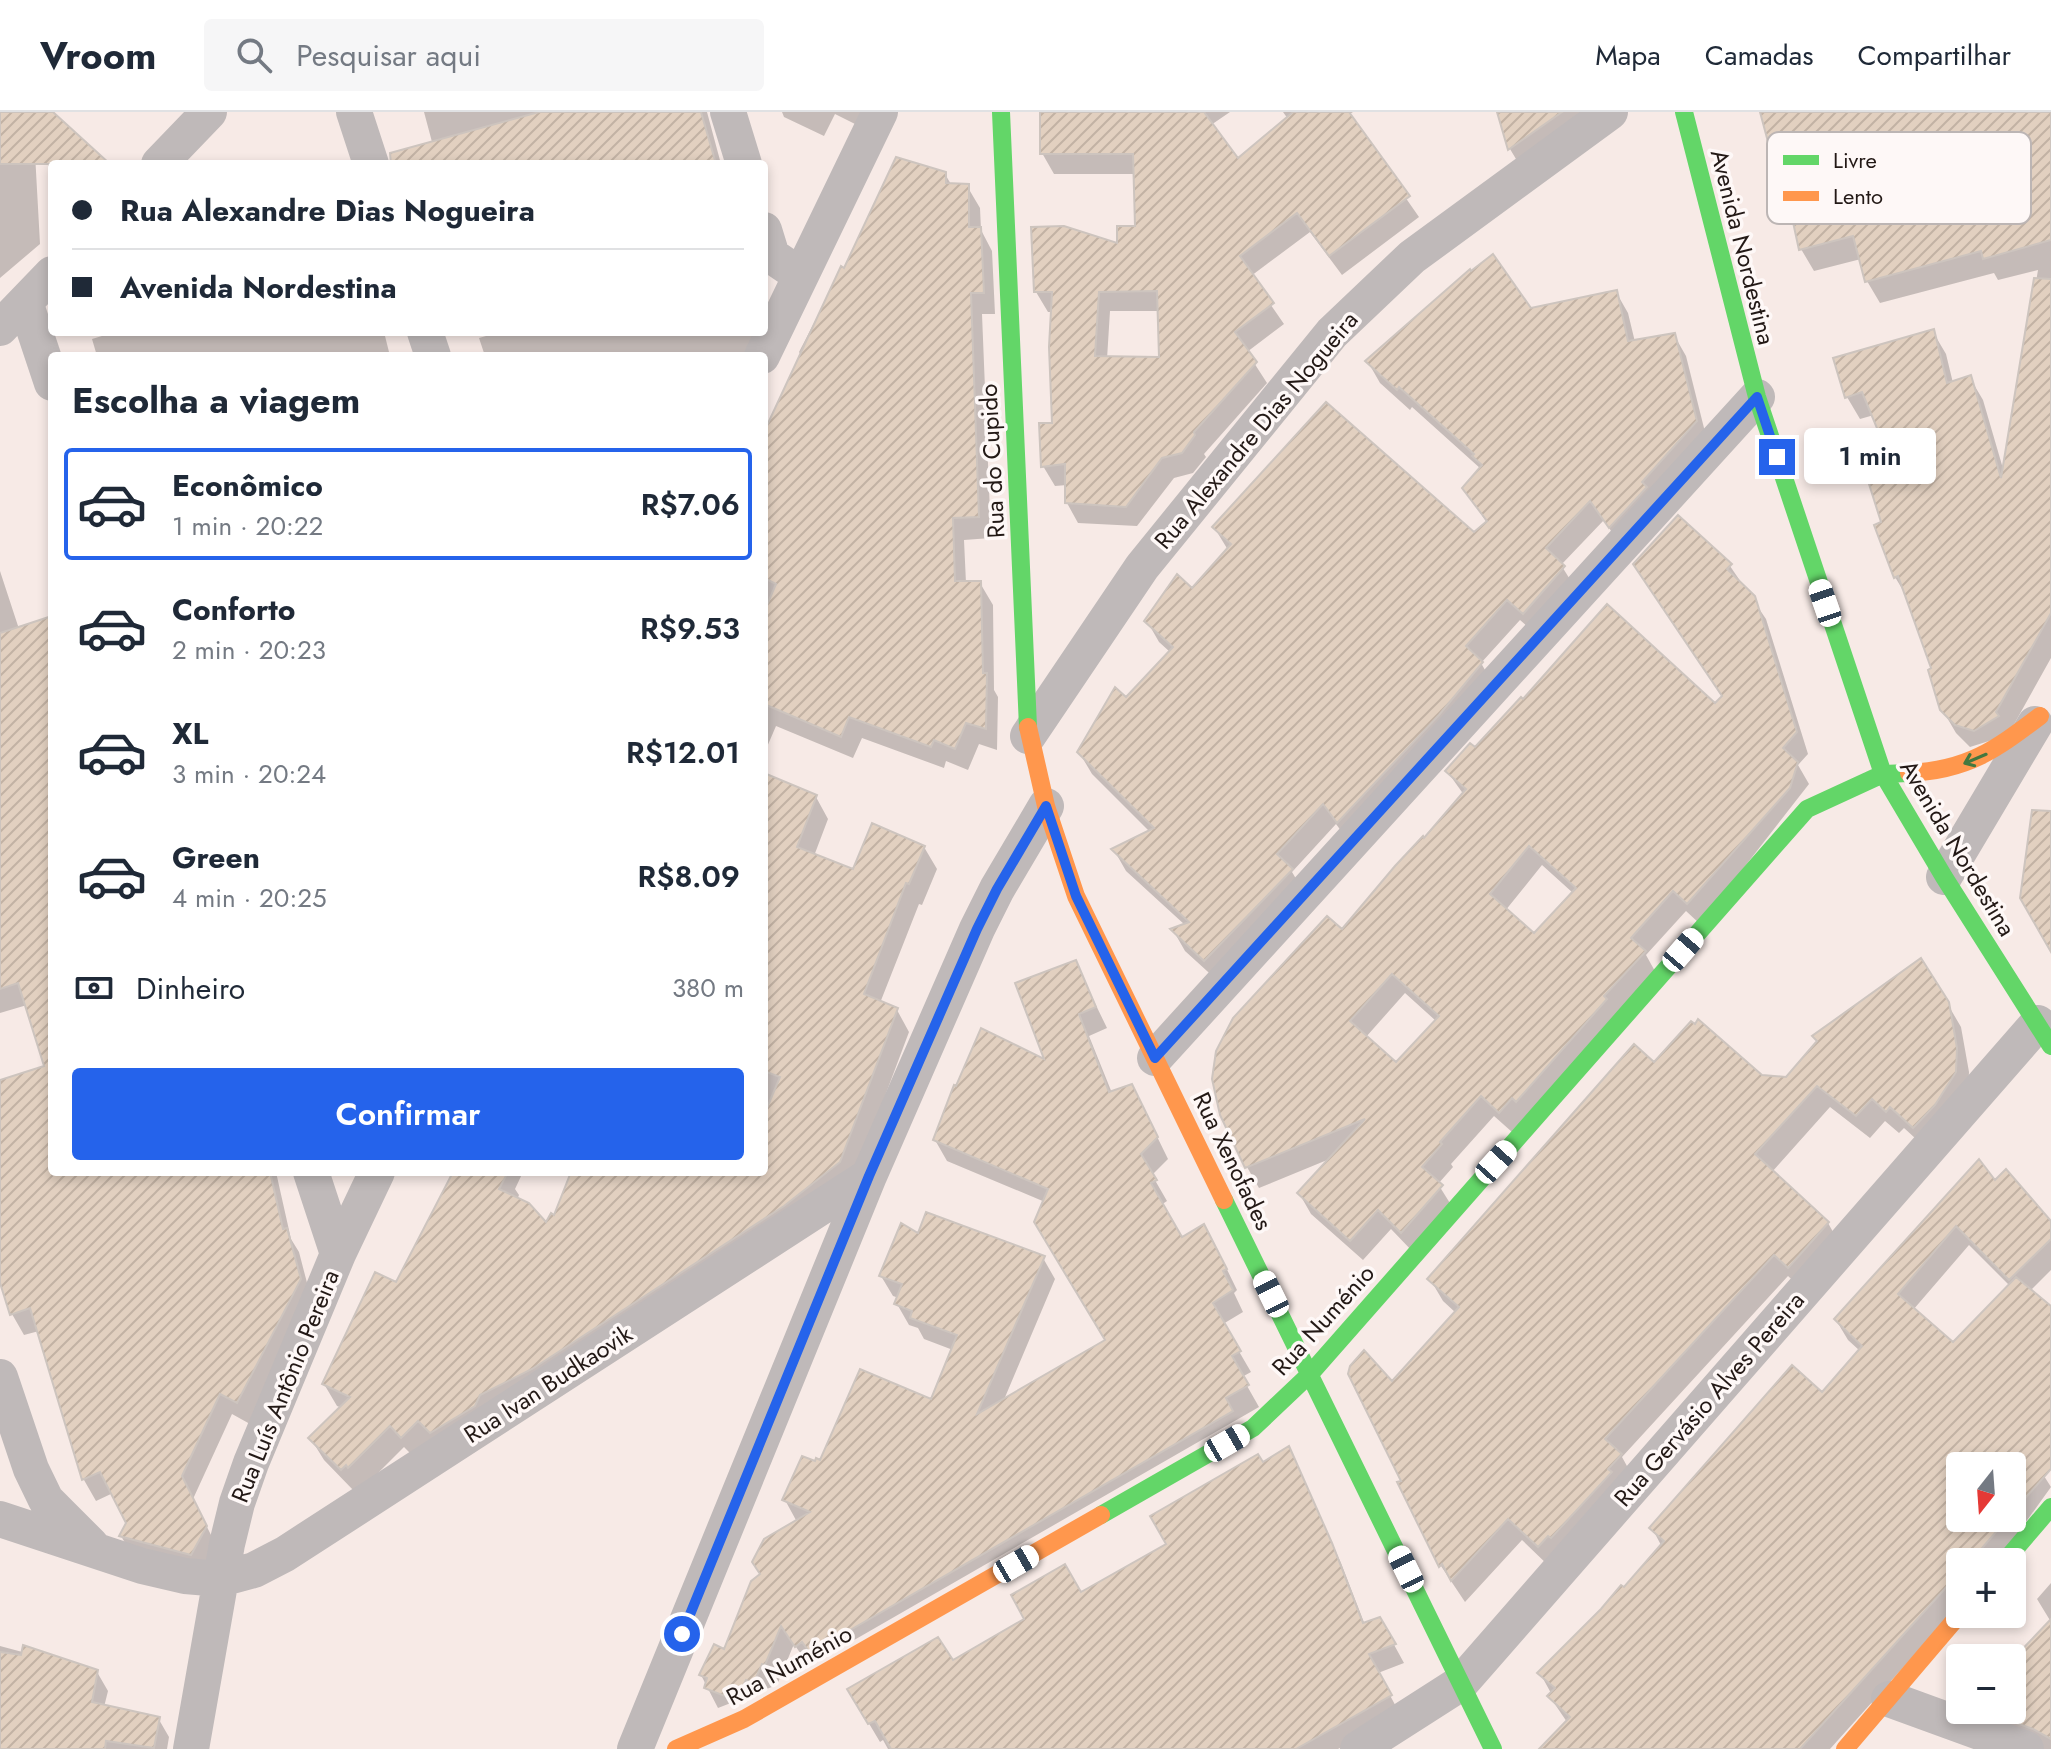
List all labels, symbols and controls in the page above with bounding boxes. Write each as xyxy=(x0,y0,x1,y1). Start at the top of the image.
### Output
search box xyxy=(204,19,764,91)
text: Vroom xyxy=(40,28,156,83)
icon: search xyxy=(232,33,276,77)
text: Pesquisar aqui xyxy=(296,34,481,77)
text: Mapa xyxy=(1595,35,1661,76)
text: Camadas xyxy=(1705,35,1813,76)
text: Compartilhar xyxy=(1857,35,2011,76)
legend xyxy=(1767,132,2031,224)
text: Livre xyxy=(1833,144,1877,176)
street label: Avenida Nordestina xyxy=(1702,146,1784,348)
text: Lento xyxy=(1833,180,1883,212)
text: Rua Alexandre Dias Nogueira xyxy=(120,189,535,232)
text: Avenida Nordestina xyxy=(120,266,397,309)
street label: Rua Alexandre Dias Nogueira xyxy=(1146,304,1366,556)
text: Escolha a viagem xyxy=(72,374,360,426)
street label: Rua do Cupido xyxy=(970,383,1014,539)
callout: 1 min xyxy=(1805,429,1937,485)
text: 1 min xyxy=(1838,437,1902,475)
route end xyxy=(1759,439,1795,475)
text: Econômico xyxy=(172,464,323,507)
icon: car xyxy=(76,468,148,540)
text: R$7.06 xyxy=(641,483,740,526)
text: 1 min · 20:22 xyxy=(172,507,323,545)
car xyxy=(1806,576,1844,630)
text: Conforto xyxy=(172,588,296,631)
icon: car xyxy=(76,592,148,664)
text: R$9.53 xyxy=(640,607,740,650)
text: 2 min · 20:23 xyxy=(172,631,326,669)
text: XL xyxy=(172,712,208,755)
icon: car xyxy=(76,716,148,788)
text: R$12.01 xyxy=(626,731,740,774)
one-way arrow xyxy=(1963,752,1988,767)
street label: Avenida Nordestina xyxy=(1891,753,2025,943)
text: 3 min · 20:24 xyxy=(172,755,326,793)
text: Green xyxy=(172,836,260,879)
icon: car xyxy=(76,840,148,912)
text: R$8.09 xyxy=(638,855,740,898)
text: 4 min · 20:25 xyxy=(172,879,327,917)
car xyxy=(1658,924,1708,976)
icon: cash xyxy=(72,966,116,1010)
text: Dinheiro xyxy=(136,967,245,1010)
text: 380 m xyxy=(672,969,744,1007)
button: Confirmar xyxy=(72,1068,744,1160)
street label: Rua Xenofades xyxy=(1184,1086,1282,1236)
car xyxy=(1471,1136,1521,1188)
street label: Rua Numénio xyxy=(1263,1257,1383,1383)
street label: Rua Luís Antônio Pereira xyxy=(222,1264,348,1508)
car xyxy=(1250,1267,1292,1321)
street label: Rua Gervásio Alves Pereira xyxy=(1606,1284,1812,1514)
street label: Rua Ivan Budkaovik xyxy=(457,1316,639,1452)
car xyxy=(1200,1421,1254,1465)
north arrow xyxy=(1946,1452,2026,1532)
map controls xyxy=(1946,1452,2026,1724)
car xyxy=(989,1542,1043,1586)
car xyxy=(1385,1542,1427,1596)
button: + xyxy=(1946,1548,2026,1628)
route start xyxy=(664,1616,700,1652)
street label: Rua Numénio xyxy=(720,1616,858,1714)
button: − xyxy=(1946,1644,2026,1724)

